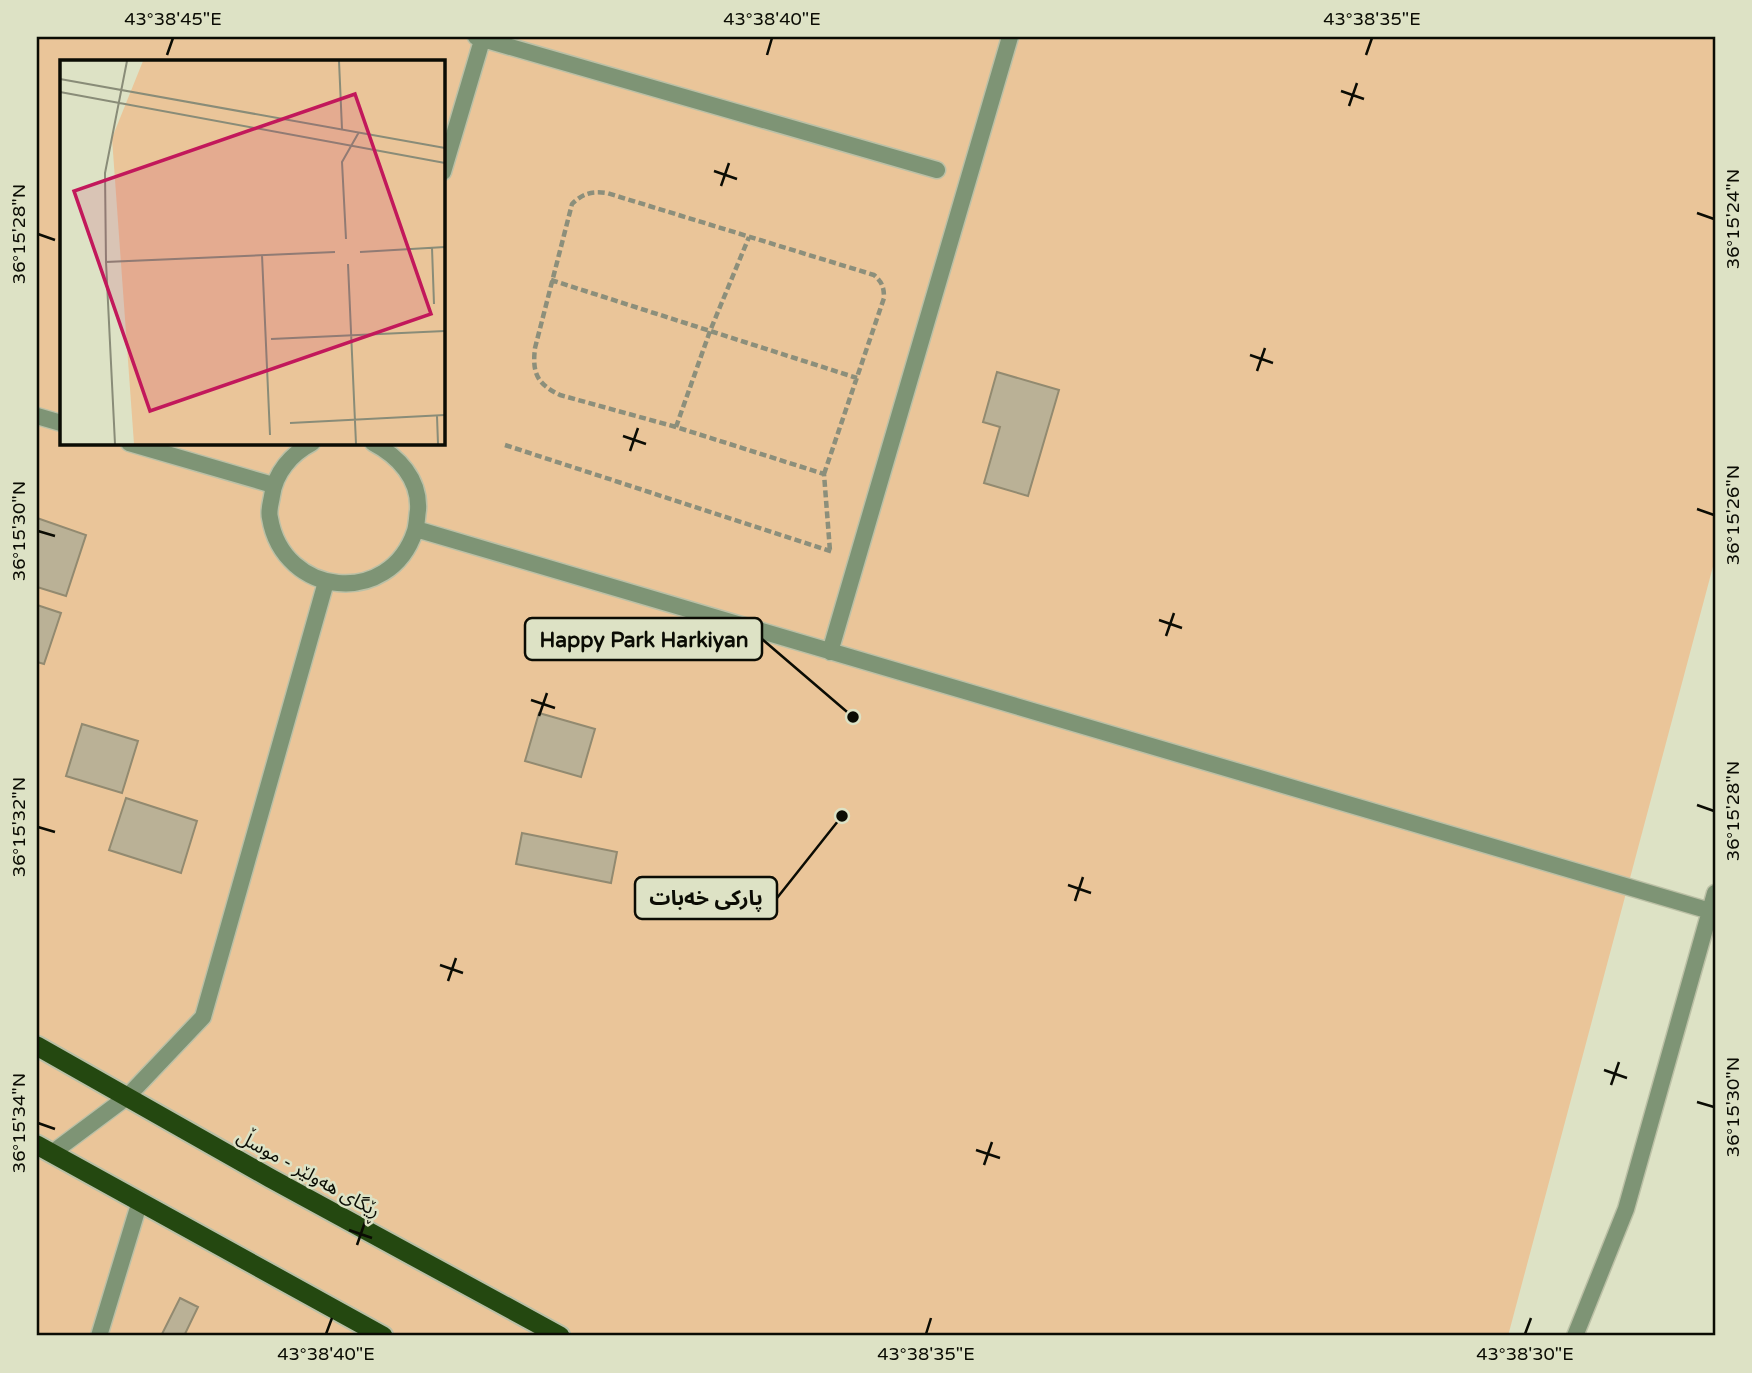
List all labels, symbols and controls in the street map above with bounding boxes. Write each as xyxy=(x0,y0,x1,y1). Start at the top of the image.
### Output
text: 43°38'45"E xyxy=(124,8,222,30)
text: 43°38'40"E xyxy=(723,8,821,30)
text: 43°38'35"E xyxy=(1323,8,1421,30)
inset map xyxy=(60,60,444,444)
text: 36°15'24"N xyxy=(1722,169,1744,269)
text: 36°15'28"N xyxy=(8,184,30,284)
text: 36°15'26"N xyxy=(1722,465,1744,565)
text: 36°15'30"N xyxy=(8,481,30,581)
callout: Happy Park Harkiyan xyxy=(525,618,762,660)
text: Happy Park Harkiyan xyxy=(539,628,749,653)
text: 36°15'28"N xyxy=(1722,761,1744,861)
text: 36°15'32"N xyxy=(8,777,30,877)
callout: پارکی خەبات xyxy=(635,877,777,919)
text: پارکی خەبات xyxy=(649,886,763,912)
text: 36°15'30"N xyxy=(1722,1057,1744,1157)
text: 36°15'34"N xyxy=(8,1073,30,1173)
street label: ڕێگای هەولێر - موسڵ xyxy=(231,1123,386,1226)
text: 43°38'40"E xyxy=(277,1343,375,1365)
text: 43°38'35"E xyxy=(877,1343,975,1365)
text: 43°38'30"E xyxy=(1476,1343,1574,1365)

